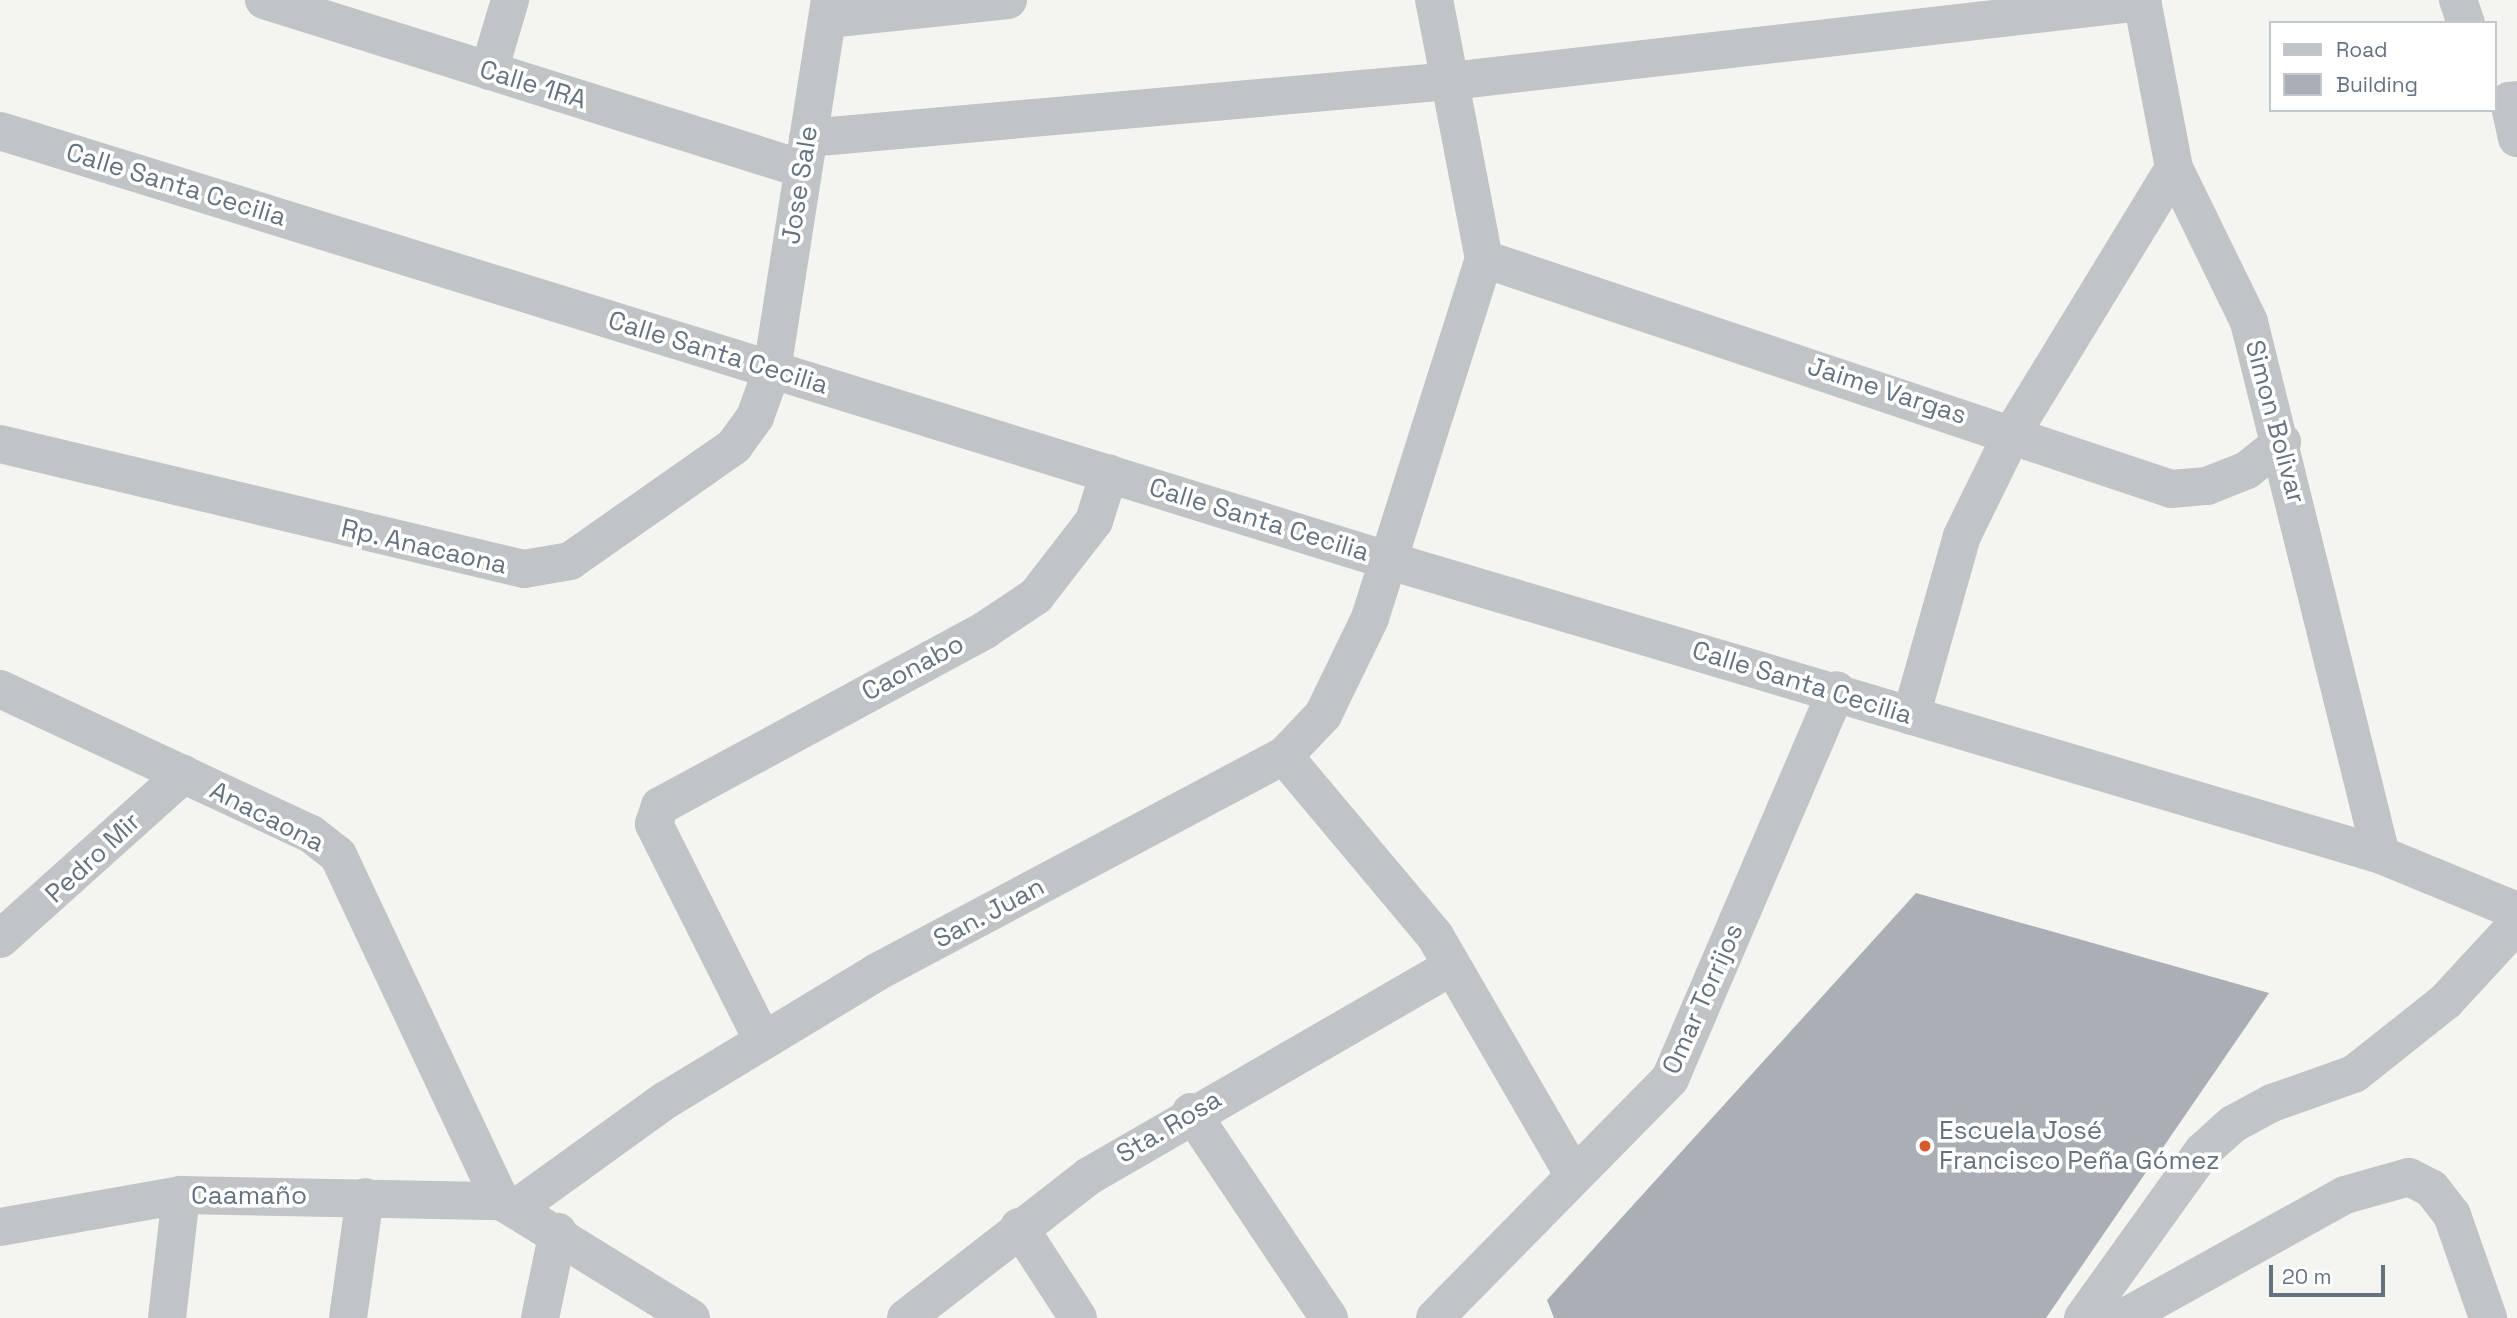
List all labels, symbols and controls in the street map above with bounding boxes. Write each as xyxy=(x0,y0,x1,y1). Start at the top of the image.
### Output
legend xyxy=(2268,21,2496,112)
text: Road xyxy=(2336,36,2388,63)
street label: Calle 1RA xyxy=(476,54,590,116)
text: Building xyxy=(2336,71,2418,98)
street label: Jose Sale xyxy=(775,124,825,246)
street label: Calle Santa Cecilia xyxy=(62,137,290,233)
street label: Calle Santa Cecilia xyxy=(604,305,832,401)
street label: Simon Bolivar xyxy=(2238,337,2312,507)
street label: Jaime Vargas xyxy=(1804,351,1970,431)
street label: Calle Santa Cecilia xyxy=(1145,472,1373,568)
street label: Rp. Anacaona xyxy=(338,513,510,581)
street label: Caonabo xyxy=(857,628,969,708)
street label: Calle Santa Cecilia xyxy=(1688,635,1916,731)
street label: Anacaona xyxy=(205,775,329,859)
street label: Pedro Mir xyxy=(39,806,147,910)
street label: San. Juan xyxy=(928,871,1050,955)
street label: Omar Torrijos xyxy=(1656,919,1750,1079)
street label: Sta. Rosa xyxy=(1111,1083,1227,1171)
place label: Escuela José Francisco Peña Gómez xyxy=(1939,1115,2219,1176)
marker: Escuela José Francisco Peña Gómez xyxy=(1917,1138,1933,1154)
street label: Caamaño xyxy=(191,1180,307,1212)
scale bar xyxy=(2272,1252,2388,1296)
text: 20 m xyxy=(2282,1263,2332,1290)

